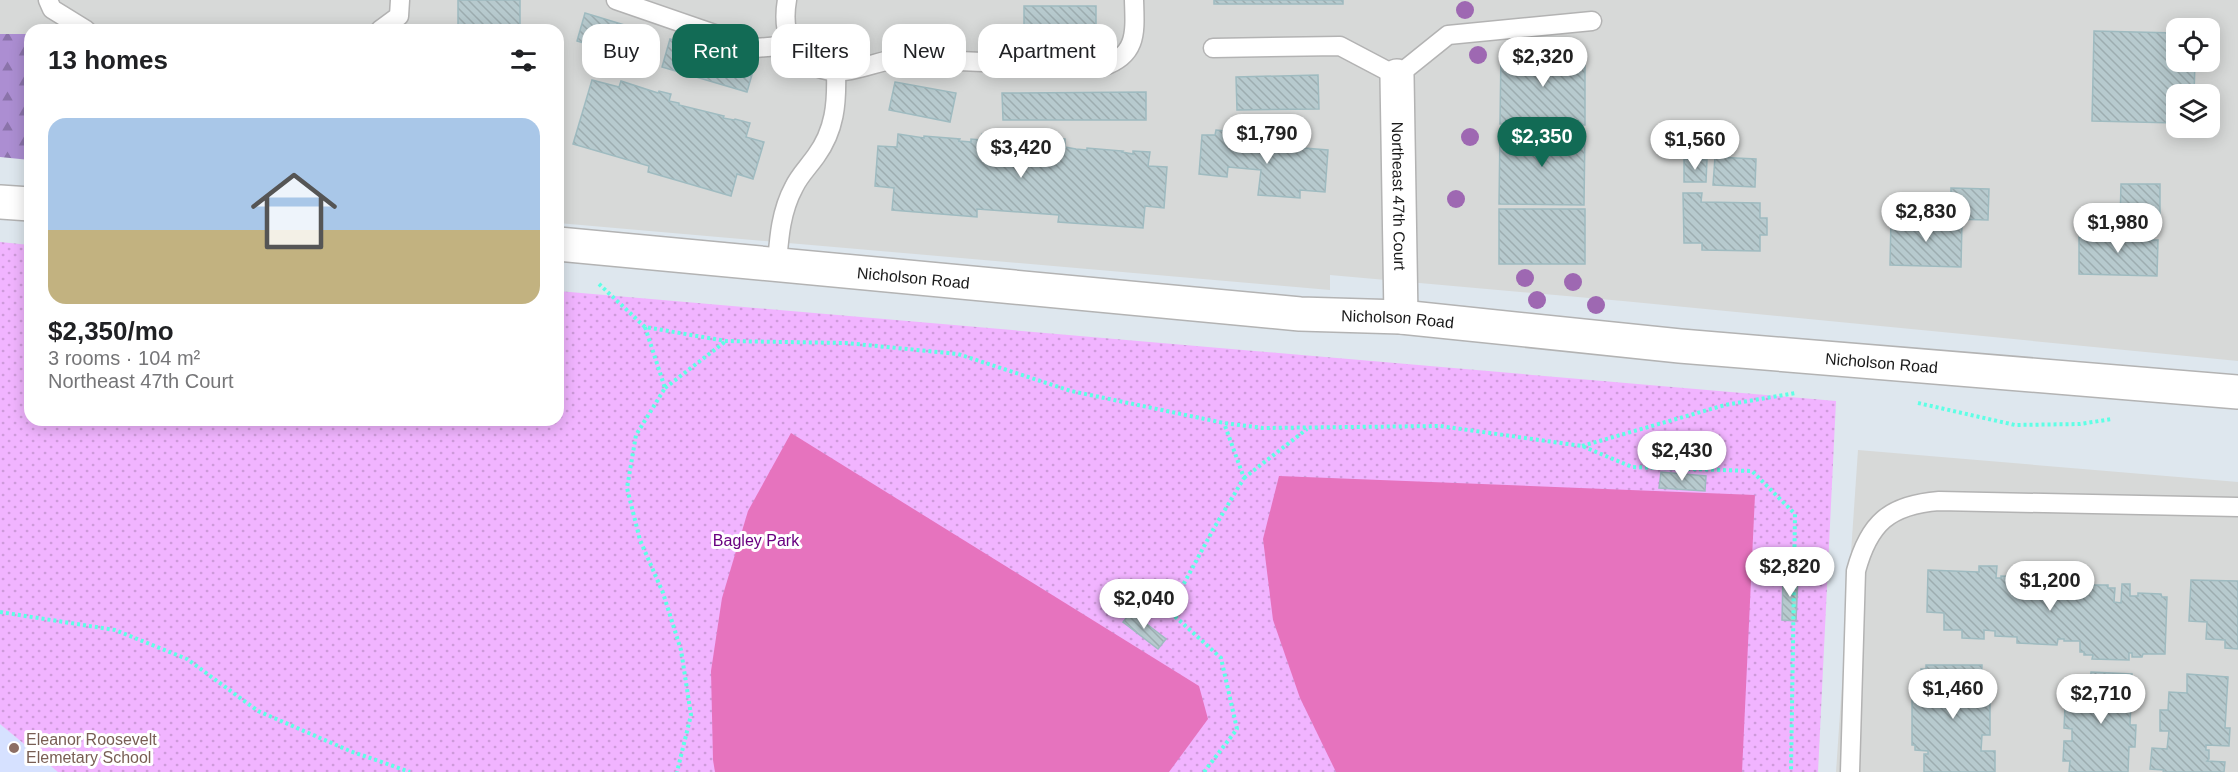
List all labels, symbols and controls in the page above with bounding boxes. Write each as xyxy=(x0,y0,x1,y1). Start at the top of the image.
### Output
map controls xyxy=(2166,18,2220,138)
button: locate xyxy=(2166,18,2220,72)
chip: Buy xyxy=(582,24,660,78)
chip: Rent xyxy=(672,24,759,78)
chip: Filters xyxy=(771,24,870,78)
chip: New xyxy=(882,24,966,78)
chip: Apartment xyxy=(978,24,1117,78)
pin: $2,320 xyxy=(1494,37,1592,88)
icon: filters xyxy=(507,44,540,77)
text: 13 homes xyxy=(48,45,168,75)
text: $2,320 xyxy=(1512,45,1574,67)
button: layers xyxy=(2166,84,2220,138)
pin: $1,790 xyxy=(1218,114,1316,165)
pin: $2,350 xyxy=(1493,117,1591,168)
pin: $1,560 xyxy=(1646,120,1744,171)
text: $1,790 xyxy=(1236,122,1298,144)
street label: Northeast 47th Court xyxy=(1389,122,1409,271)
text: $2,350 xyxy=(1511,125,1573,147)
pin: $3,420 xyxy=(972,128,1070,179)
text: $1,560 xyxy=(1664,128,1726,150)
text: $3,420 xyxy=(990,136,1052,158)
icon: home xyxy=(240,157,348,265)
pin: $2,830 xyxy=(1877,192,1975,243)
text: $2,830 xyxy=(1895,200,1957,222)
pin: $1,980 xyxy=(2069,203,2167,254)
text: $1,980 xyxy=(2087,211,2149,233)
street label: Nicholson Road xyxy=(856,264,970,291)
street label: Nicholson Road xyxy=(1341,307,1455,331)
text: $2,350/mo xyxy=(48,316,174,346)
text: 3 rooms · 104 m² xyxy=(48,347,200,369)
street label: Nicholson Road xyxy=(1824,349,1939,376)
text: Northeast 47th Court xyxy=(48,370,234,392)
pin: $2,430 xyxy=(1633,431,1731,482)
text: $2,430 xyxy=(1651,439,1713,461)
park label: Bagley Park xyxy=(713,532,800,549)
pin: $2,820 xyxy=(1741,547,1839,598)
text: $2,820 xyxy=(1759,555,1821,577)
pin: $1,200 xyxy=(2001,561,2099,612)
text: $1,200 xyxy=(2019,569,2081,591)
pin: $2,040 xyxy=(1095,579,1193,630)
text: $2,040 xyxy=(1113,587,1175,609)
pin: $1,460 xyxy=(1904,669,2002,720)
pin: $2,710 xyxy=(2052,674,2150,725)
text: $1,460 xyxy=(1922,677,1984,699)
text: $2,710 xyxy=(2070,682,2132,704)
place label: Eleanor Roosevelt Elemetary School xyxy=(26,731,157,766)
marker: Eleanor Roosevelt Elemetary School xyxy=(7,741,21,755)

